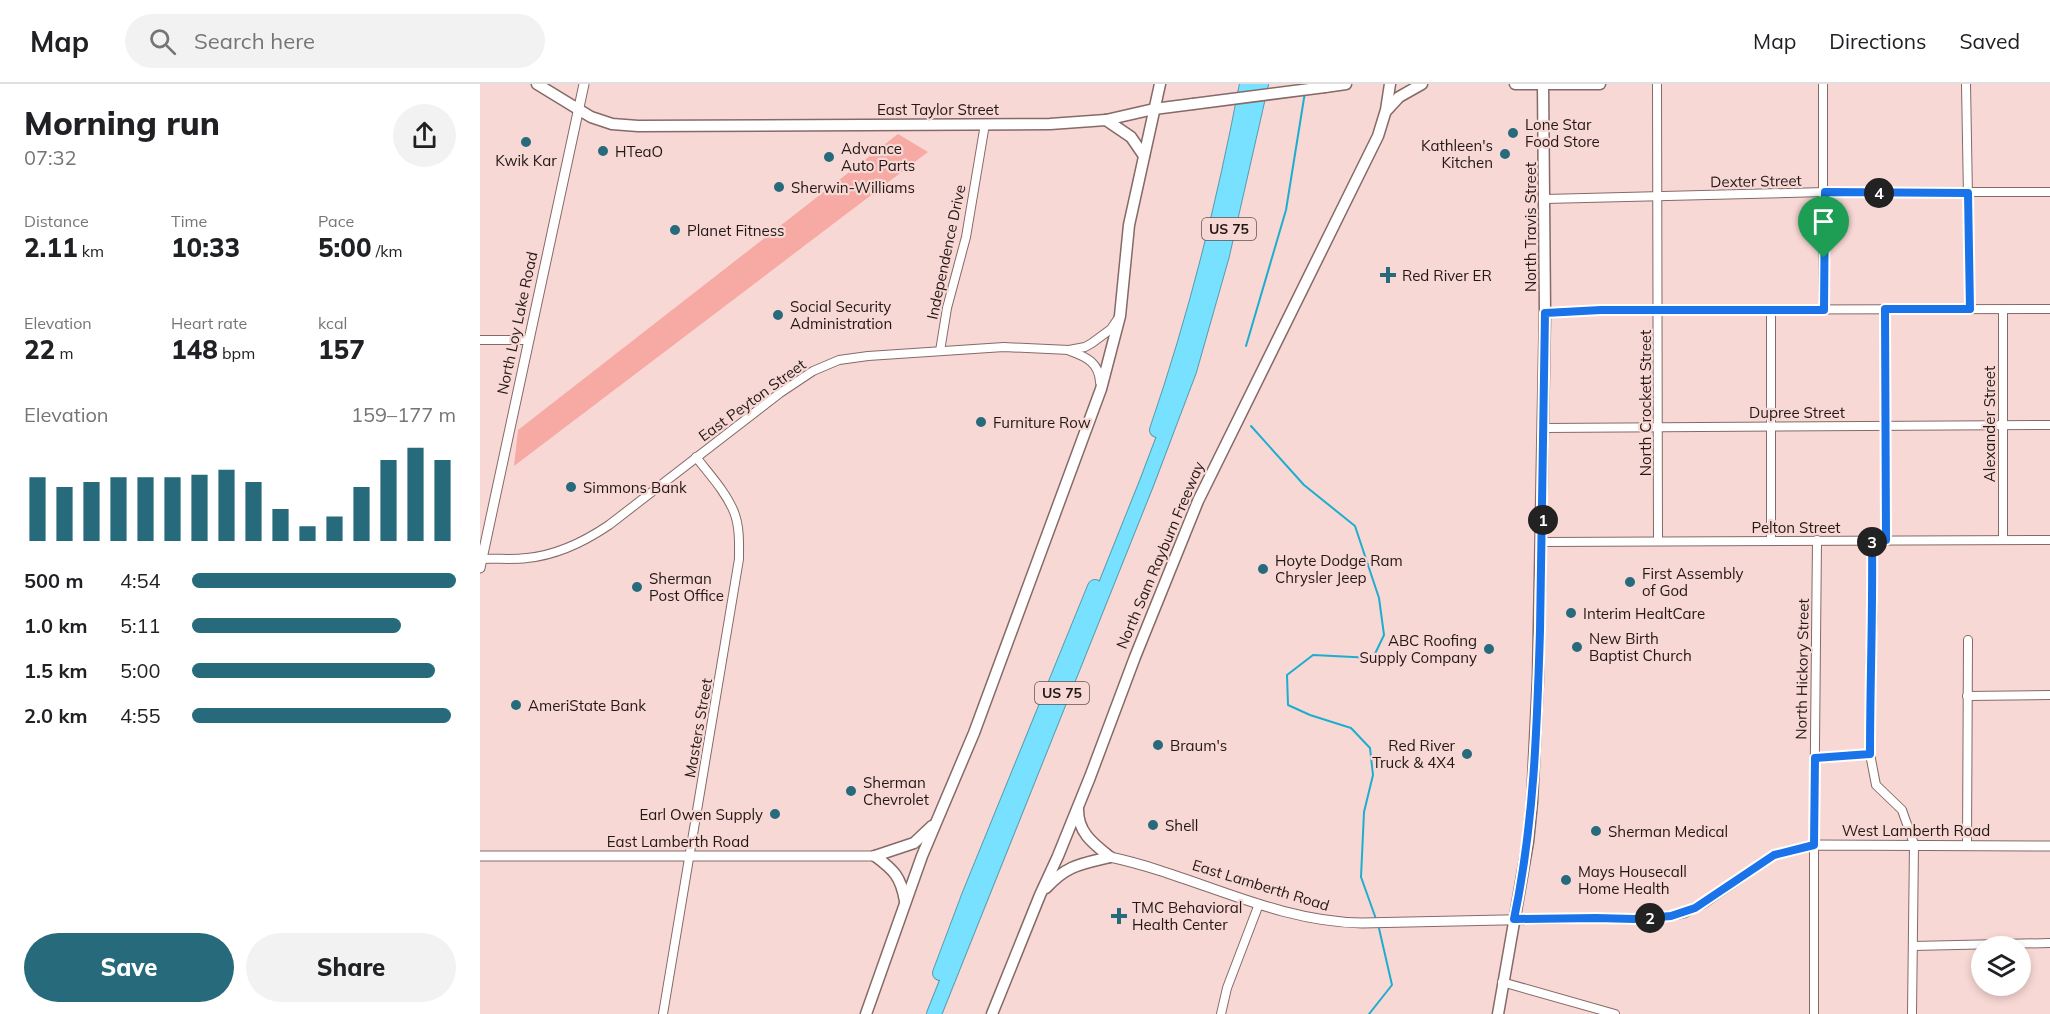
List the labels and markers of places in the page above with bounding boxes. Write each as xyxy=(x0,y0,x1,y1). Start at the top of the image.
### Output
place label: Lone Star Food Store xyxy=(1525,115,1600,151)
marker: Lone Star Food Store xyxy=(1506,126,1520,140)
marker: Kwik Kar xyxy=(519,135,533,149)
place label: Kathleen's Kitchen xyxy=(1421,136,1493,172)
place label: Advance Auto Parts xyxy=(841,139,915,175)
place label: HTeaO xyxy=(615,142,663,161)
marker: HTeaO xyxy=(596,144,610,158)
marker: Kathleen's Kitchen xyxy=(1498,147,1512,161)
marker: Advance Auto Parts xyxy=(822,150,836,164)
place label: Kwik Kar xyxy=(495,151,557,170)
place label: Sherwin-Williams xyxy=(791,178,915,197)
pin: 4 xyxy=(1864,178,1894,208)
marker: Sherwin-Williams xyxy=(772,180,786,194)
pin xyxy=(1798,196,1849,258)
place label: Planet Fitness xyxy=(687,221,785,240)
marker: Planet Fitness xyxy=(668,223,682,237)
marker: Red River ER xyxy=(1379,266,1397,284)
place label: Red River ER xyxy=(1402,266,1492,285)
place label: Social Security Administration xyxy=(790,297,892,333)
marker: Social Security Administration xyxy=(771,308,785,322)
place label: Furniture Row xyxy=(993,413,1091,432)
marker: Furniture Row xyxy=(974,415,988,429)
place label: Simmons Bank xyxy=(583,478,687,497)
marker: Simmons Bank xyxy=(564,480,578,494)
pin: 1 xyxy=(1528,505,1558,535)
pin: 3 xyxy=(1857,527,1887,557)
place label: Hoyte Dodge Ram Chrysler Jeep xyxy=(1275,551,1403,587)
marker: Hoyte Dodge Ram Chrysler Jeep xyxy=(1256,562,1270,576)
place label: First Assembly of God xyxy=(1642,564,1744,600)
place label: Sherman Post Office xyxy=(649,569,724,605)
marker: First Assembly of God xyxy=(1623,575,1637,589)
marker: Sherman Post Office xyxy=(630,580,644,594)
place label: Interim HealtCare xyxy=(1583,604,1705,623)
marker: Interim HealtCare xyxy=(1564,606,1578,620)
place label: New Birth Baptist Church xyxy=(1589,629,1692,665)
place label: ABC Roofing Supply Company xyxy=(1359,631,1477,667)
marker: New Birth Baptist Church xyxy=(1570,640,1584,654)
marker: ABC Roofing Supply Company xyxy=(1482,642,1496,656)
place label: AmeriState Bank xyxy=(528,696,646,715)
marker: AmeriState Bank xyxy=(509,698,523,712)
place label: Braum's xyxy=(1170,736,1227,755)
place label: Red River Truck & 4X4 xyxy=(1372,736,1456,772)
marker: Braum's xyxy=(1151,738,1165,752)
marker: Red River Truck & 4X4 xyxy=(1460,747,1474,761)
place label: Sherman Chevrolet xyxy=(863,773,929,809)
marker: Sherman Chevrolet xyxy=(844,784,858,798)
place label: Earl Owen Supply xyxy=(639,805,763,824)
marker: Earl Owen Supply xyxy=(768,807,782,821)
place label: Shell xyxy=(1165,816,1198,835)
marker: Shell xyxy=(1146,818,1160,832)
place label: Sherman Medical xyxy=(1608,822,1728,841)
marker: Sherman Medical xyxy=(1589,824,1603,838)
place label: Mays Housecall Home Health xyxy=(1578,862,1687,898)
marker: Mays Housecall Home Health xyxy=(1559,873,1573,887)
place label: TMC Behavioral Health Center xyxy=(1132,898,1242,934)
pin: 2 xyxy=(1635,903,1665,933)
marker: TMC Behavioral Health Center xyxy=(1110,907,1128,925)

